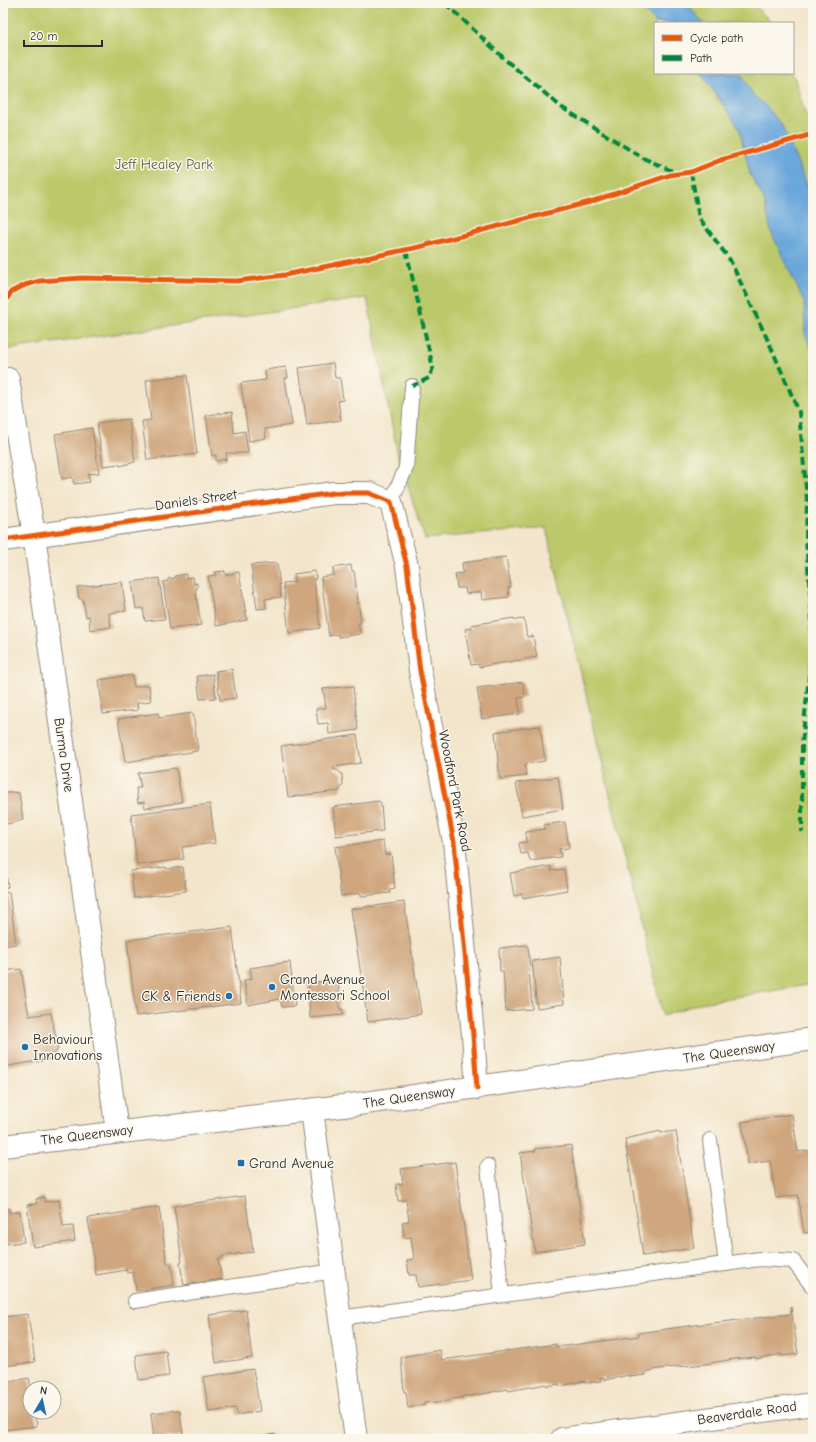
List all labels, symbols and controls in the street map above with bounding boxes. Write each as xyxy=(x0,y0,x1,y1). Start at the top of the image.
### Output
scale bar xyxy=(24,22,102,48)
legend xyxy=(654,22,794,74)
text: 20 m xyxy=(30,29,58,43)
text: Cycle path xyxy=(690,31,743,45)
text: Path xyxy=(690,51,712,65)
park label: Jeff Healey Park xyxy=(115,156,213,173)
street label: Daniels Street xyxy=(154,486,239,514)
street label: Burma Drive xyxy=(50,717,78,793)
street label: Woodford Park Road xyxy=(435,729,475,853)
place label: Grand Avenue Montessori School xyxy=(280,971,390,1004)
marker: Grand Avenue Montessori School xyxy=(267,982,277,992)
place label: CK & Friends xyxy=(141,988,221,1005)
marker: CK & Friends xyxy=(224,991,234,1001)
place label: Behaviour Innovations xyxy=(33,1031,102,1064)
street label: The Queensway xyxy=(682,1037,777,1067)
marker: Behaviour Innovations xyxy=(20,1042,30,1052)
street label: The Queensway xyxy=(362,1082,457,1112)
street label: The Queensway xyxy=(40,1121,135,1149)
place label: Grand Avenue xyxy=(249,1155,334,1172)
marker: Grand Avenue xyxy=(236,1158,246,1168)
north arrow xyxy=(22,1380,62,1420)
text: N xyxy=(39,1384,48,1398)
street label: Beaverdale Road xyxy=(696,1398,798,1428)

